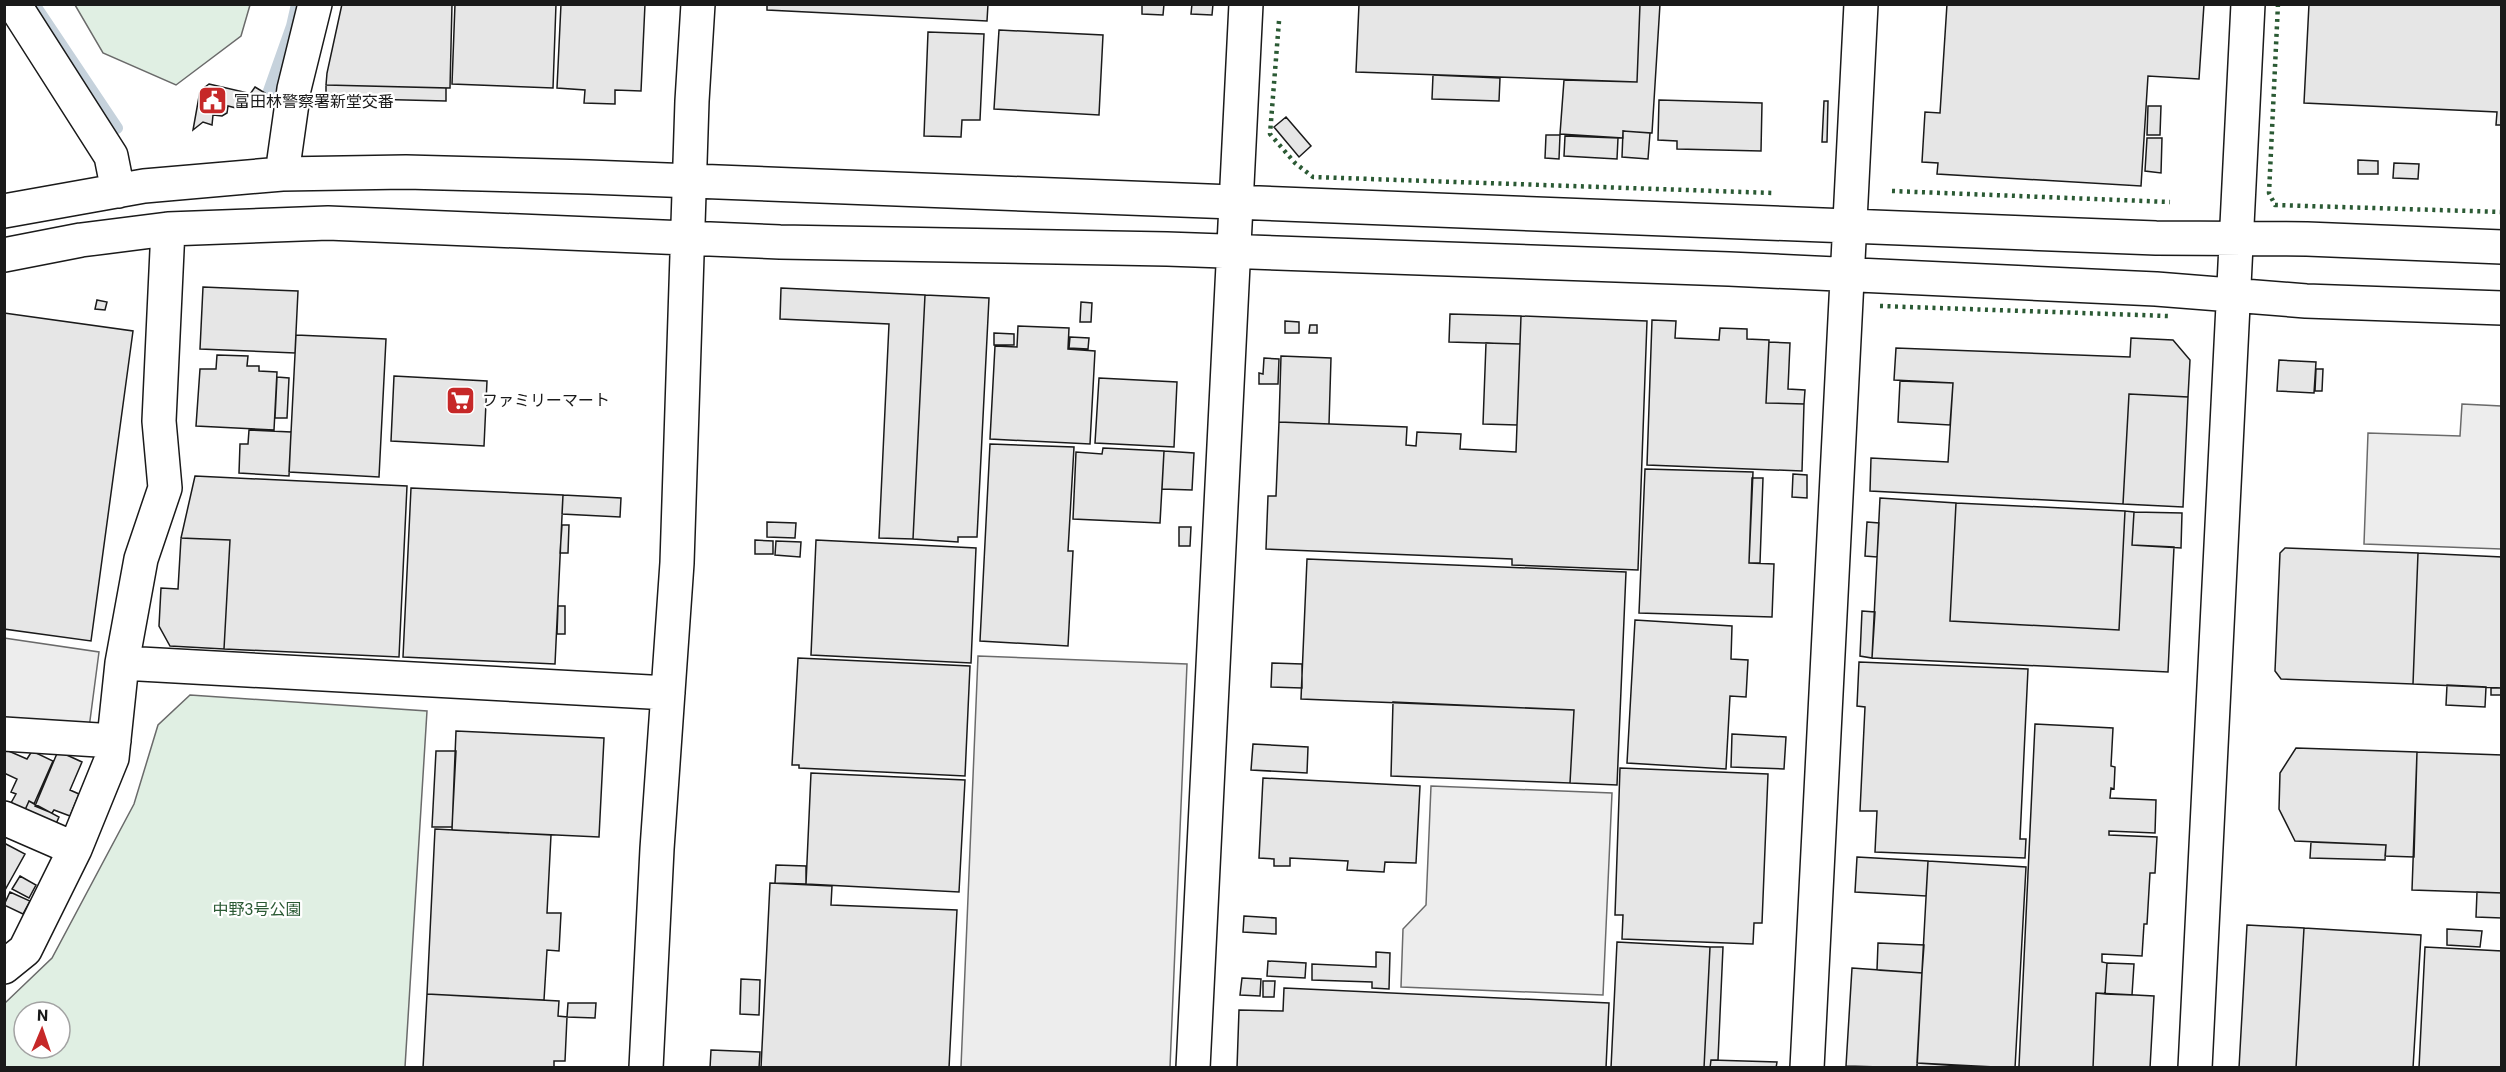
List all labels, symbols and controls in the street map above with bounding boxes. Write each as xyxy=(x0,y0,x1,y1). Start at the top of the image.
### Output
public building icon: 富田林警察署新堂交番 xyxy=(197,85,229,117)
place label: 富田林警察署新堂交番 xyxy=(234,92,394,111)
supermarket icon: ファミリーマート xyxy=(445,384,477,416)
place label: ファミリーマート xyxy=(482,391,610,410)
park label: 中野3号公園 xyxy=(213,900,302,919)
north arrow xyxy=(12,1000,72,1060)
text: N xyxy=(37,1006,48,1025)

